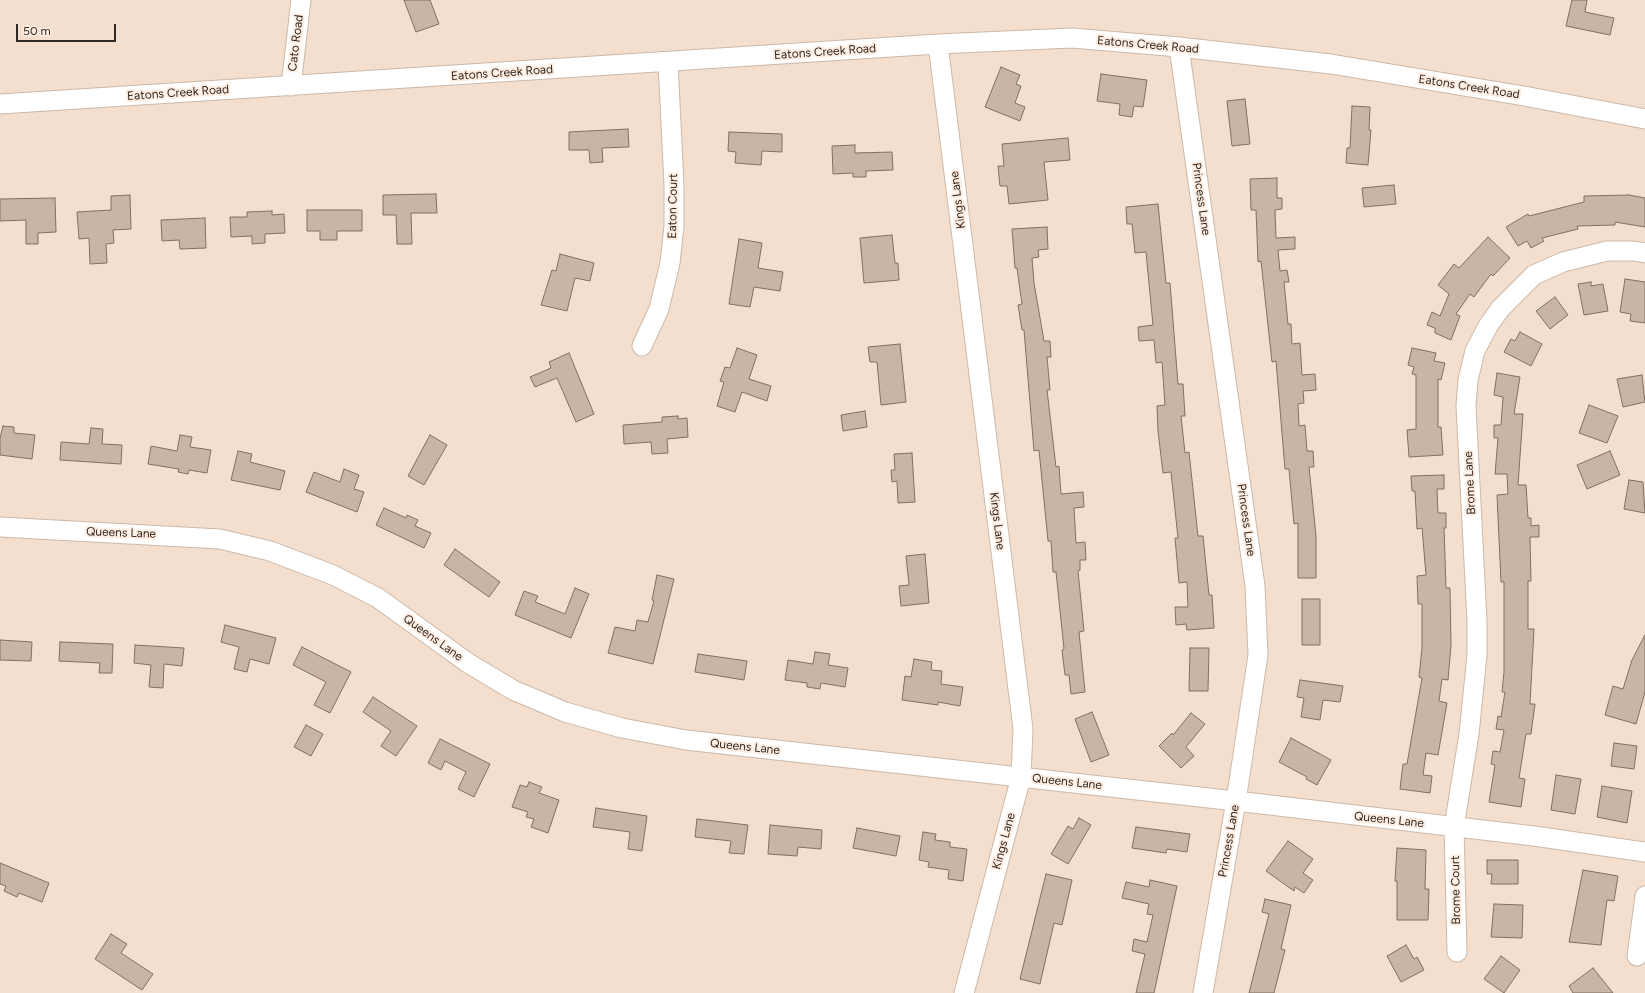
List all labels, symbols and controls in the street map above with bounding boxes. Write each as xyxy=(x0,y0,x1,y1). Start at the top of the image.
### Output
street label: Cato Road xyxy=(285,14,307,72)
scale bar xyxy=(18,16,118,42)
text: 50 m xyxy=(23,24,51,38)
street label: Eatons Creek Road xyxy=(1096,33,1200,57)
street label: Eatons Creek Road xyxy=(774,41,876,63)
street label: Eatons Creek Road xyxy=(451,62,553,84)
street label: Eatons Creek Road xyxy=(1417,72,1521,102)
street label: Eatons Creek Road xyxy=(127,82,229,104)
street label: Princess Lane xyxy=(1189,162,1213,236)
street label: Kings Lane xyxy=(947,170,969,230)
street label: Eaton Court xyxy=(665,173,681,239)
street label: Brome Lane xyxy=(1461,451,1479,515)
street label: Princess Lane xyxy=(1234,483,1258,557)
street label: Kings Lane xyxy=(986,491,1008,551)
street label: Queens Lane xyxy=(86,525,156,541)
street label: Queens Lane xyxy=(400,612,466,664)
street label: Queens Lane xyxy=(709,736,781,758)
street label: Queens Lane xyxy=(1031,771,1103,793)
street label: Princess Lane xyxy=(1216,804,1242,878)
street label: Queens Lane xyxy=(1353,809,1425,831)
street label: Kings Lane xyxy=(990,811,1018,871)
street label: Brome Court xyxy=(1448,855,1464,925)

